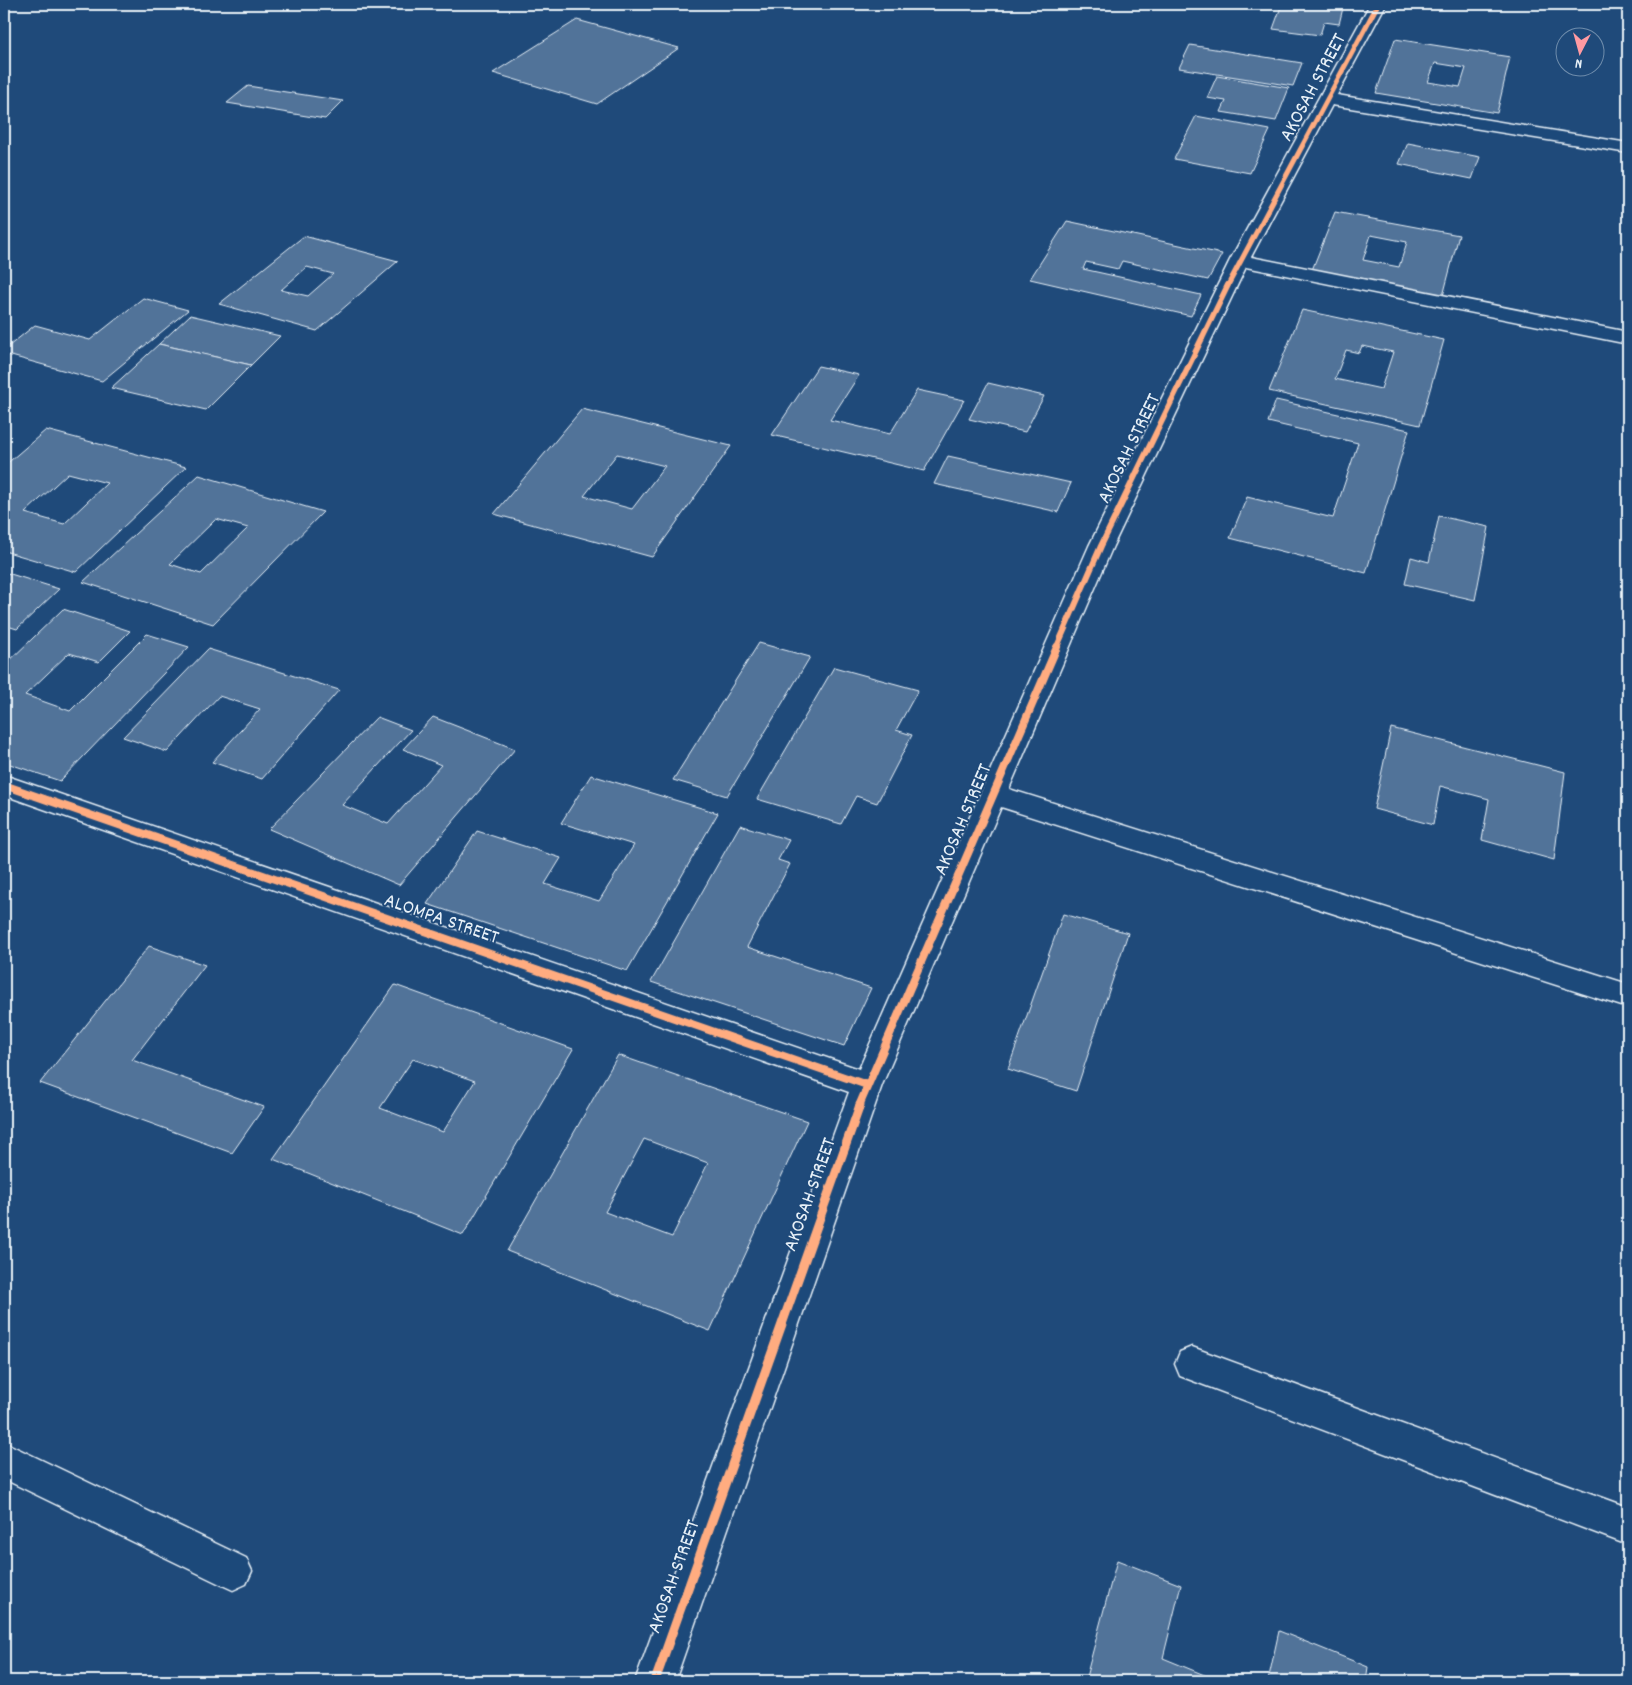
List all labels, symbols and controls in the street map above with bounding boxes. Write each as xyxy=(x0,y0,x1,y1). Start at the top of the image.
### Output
north arrow xyxy=(1554,28,1604,78)
street label: AKOSAH STREET xyxy=(1274,29,1354,147)
text: N xyxy=(1574,53,1583,73)
street label: AKOSAH STREET xyxy=(1091,389,1169,509)
street label: AKOSAH STREET xyxy=(928,760,1000,880)
street label: ALOMPA STREET xyxy=(380,887,502,953)
street label: AKOSAH STREET xyxy=(778,1134,844,1256)
street label: AKOSAH STREET xyxy=(642,1516,708,1638)

